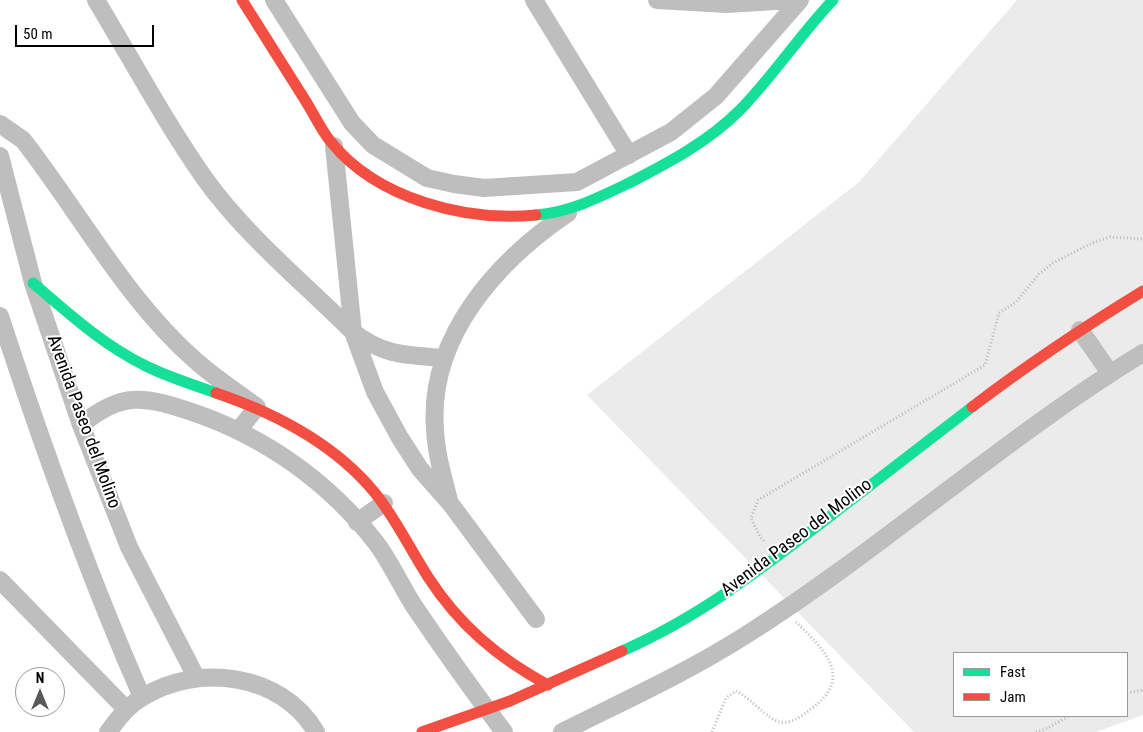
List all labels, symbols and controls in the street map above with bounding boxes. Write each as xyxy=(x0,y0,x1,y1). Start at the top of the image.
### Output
scale bar xyxy=(18,15,156,47)
text: 50 m xyxy=(23,25,53,43)
street label: Avenida Paseo del Molino xyxy=(42,332,124,512)
street label: Avenida Paseo del Molino xyxy=(717,474,877,602)
legend xyxy=(953,652,1128,717)
text: Fast xyxy=(1000,663,1025,681)
north arrow xyxy=(15,667,65,717)
text: N xyxy=(36,670,44,686)
text: Jam xyxy=(1000,688,1026,706)

